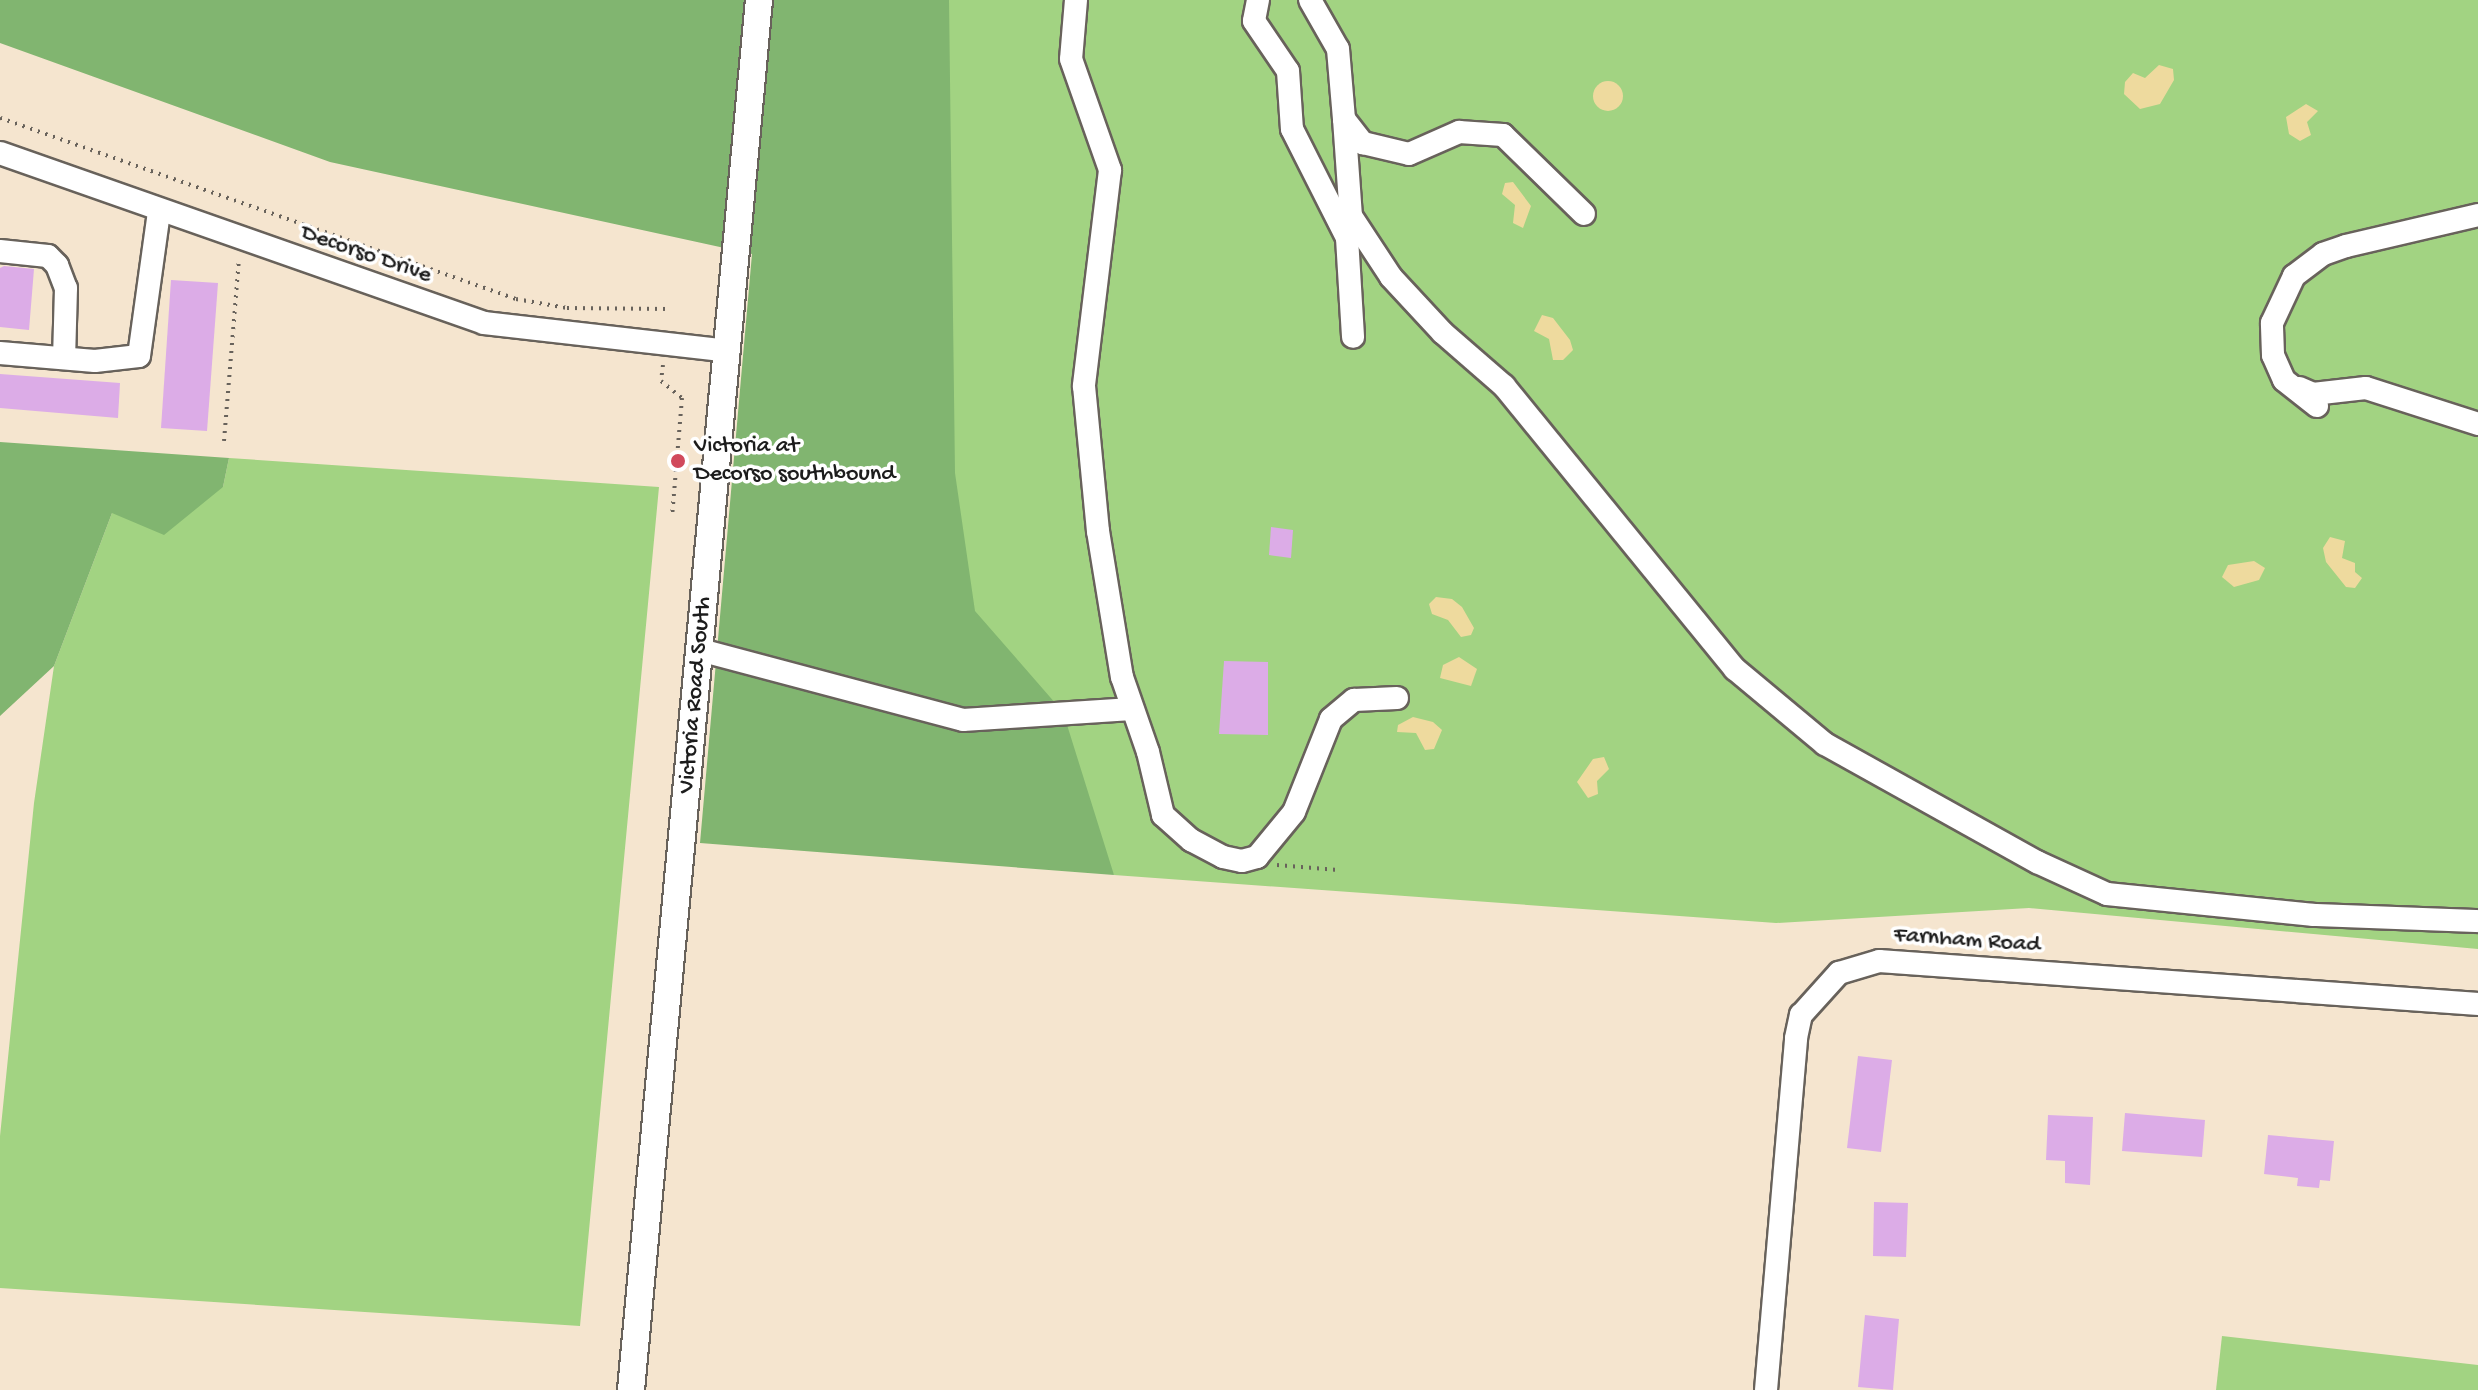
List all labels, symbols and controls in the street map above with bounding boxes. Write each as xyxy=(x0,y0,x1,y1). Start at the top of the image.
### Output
street label: Decorso Drive xyxy=(297,219,435,291)
place label: Victoria at Decorso southbound xyxy=(694,433,895,489)
marker: Victoria at Decorso southbound xyxy=(669,452,687,470)
street label: Victoria Road South xyxy=(673,595,719,795)
street label: Farnham Road xyxy=(1893,922,2041,960)

